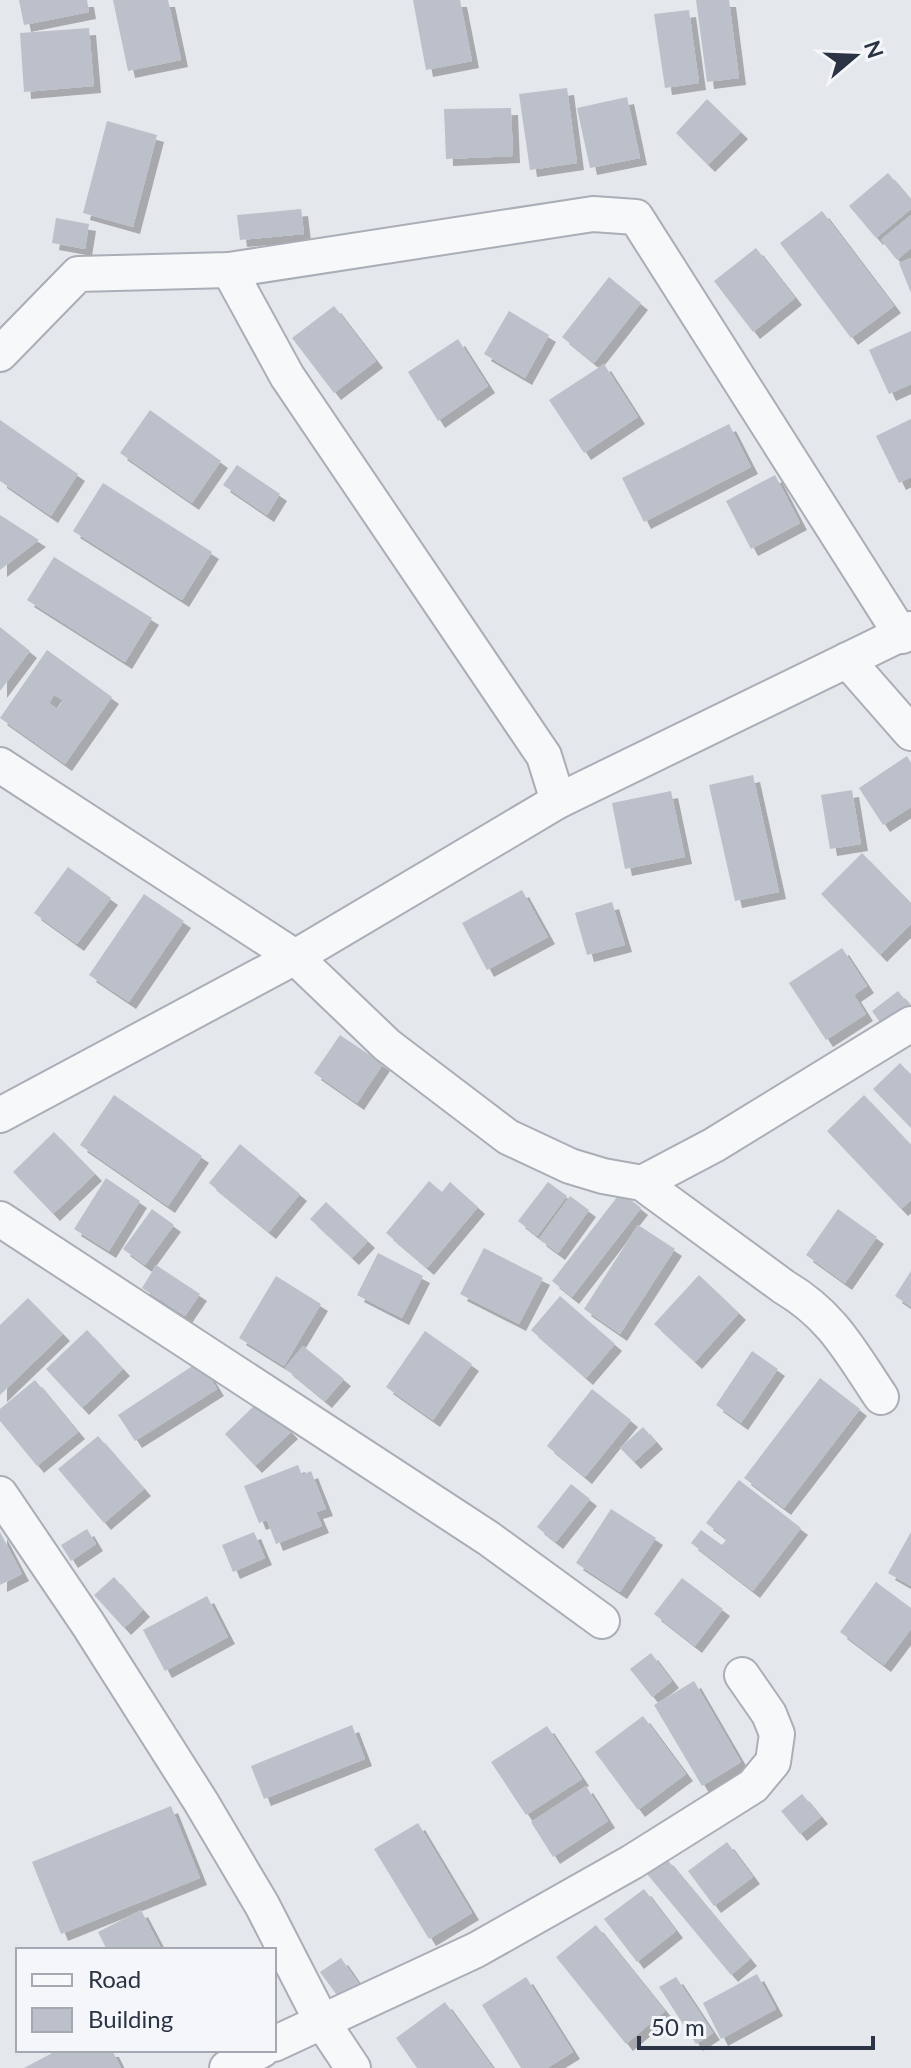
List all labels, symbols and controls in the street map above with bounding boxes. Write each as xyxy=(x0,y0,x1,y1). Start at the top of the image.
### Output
north arrow xyxy=(815,16,895,96)
text: N xyxy=(859,37,890,62)
legend xyxy=(16,1948,276,2052)
text: Road xyxy=(88,1964,141,1993)
scale bar xyxy=(639,2000,873,2050)
text: Building xyxy=(88,2004,173,2033)
text: 50 m xyxy=(651,2012,705,2041)

